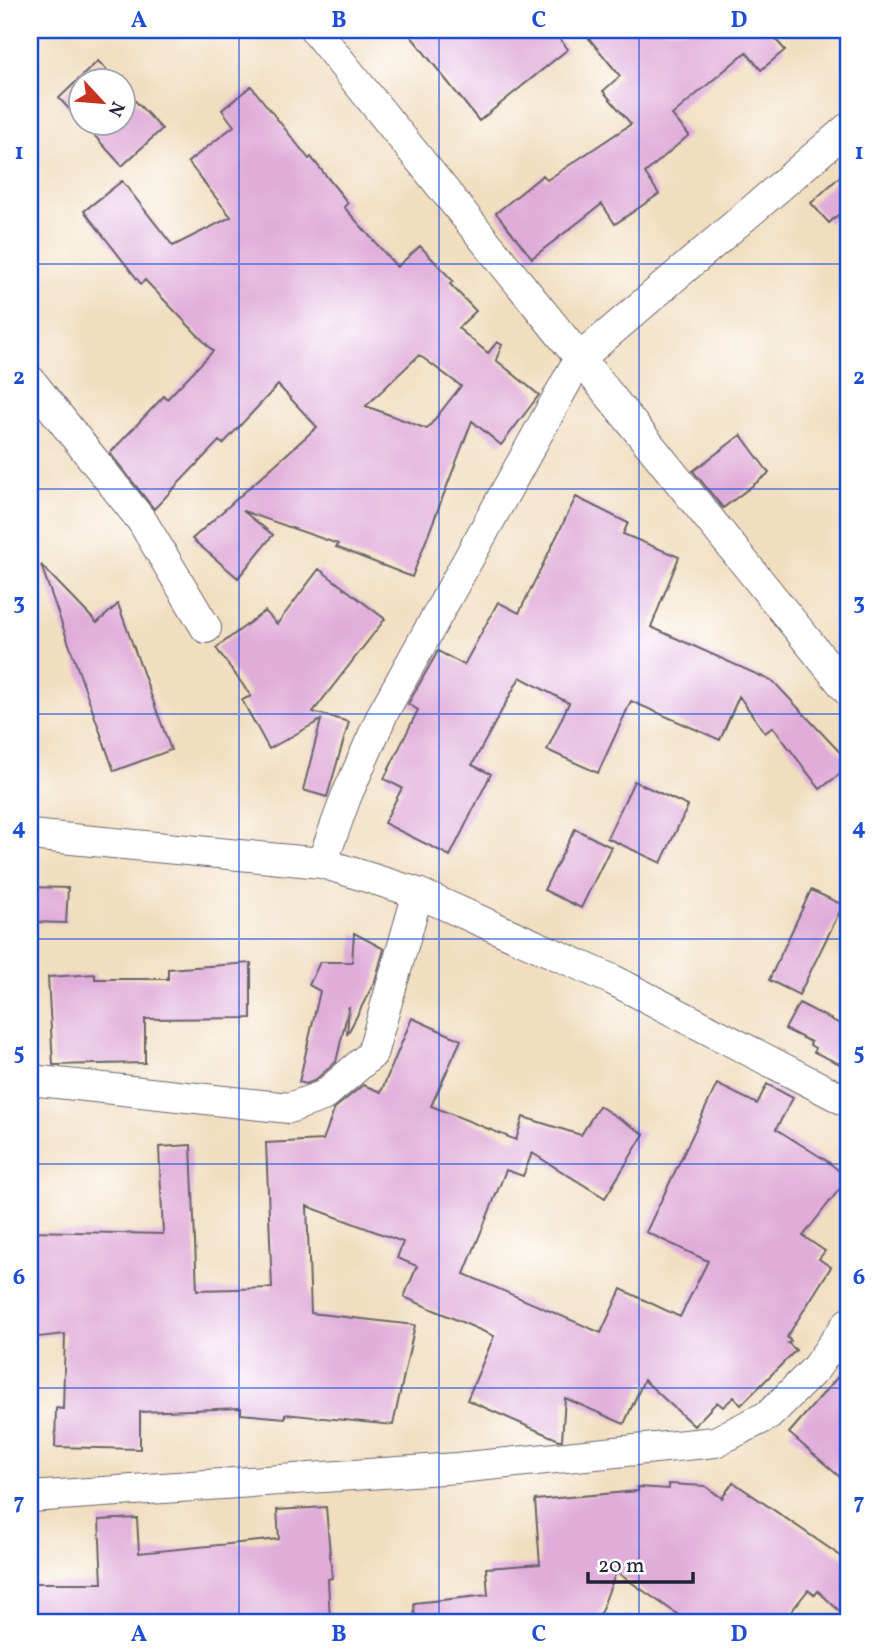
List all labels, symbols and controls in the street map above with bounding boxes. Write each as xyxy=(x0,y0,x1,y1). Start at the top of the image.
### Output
text: A xyxy=(131,5,147,37)
text: B xyxy=(331,5,347,37)
text: C xyxy=(532,5,546,37)
text: D xyxy=(731,5,748,37)
north arrow xyxy=(66,66,136,136)
text: N xyxy=(101,97,130,121)
text: 1 xyxy=(14,137,24,169)
text: 1 xyxy=(854,137,864,169)
text: 2 xyxy=(13,362,25,394)
text: 2 xyxy=(853,362,865,394)
text: 3 xyxy=(13,587,25,619)
text: 3 xyxy=(853,587,865,619)
text: 4 xyxy=(12,812,26,844)
text: 4 xyxy=(852,812,866,844)
text: 5 xyxy=(13,1037,25,1069)
text: 5 xyxy=(853,1037,865,1069)
text: 6 xyxy=(13,1262,25,1294)
text: 6 xyxy=(853,1262,865,1294)
text: 7 xyxy=(14,1487,25,1519)
text: 7 xyxy=(854,1487,865,1519)
scale bar xyxy=(588,1540,692,1584)
text: 20 m xyxy=(598,1552,644,1581)
text: A xyxy=(131,1619,147,1651)
text: B xyxy=(331,1619,347,1651)
text: C xyxy=(532,1619,546,1651)
text: D xyxy=(731,1619,748,1651)

